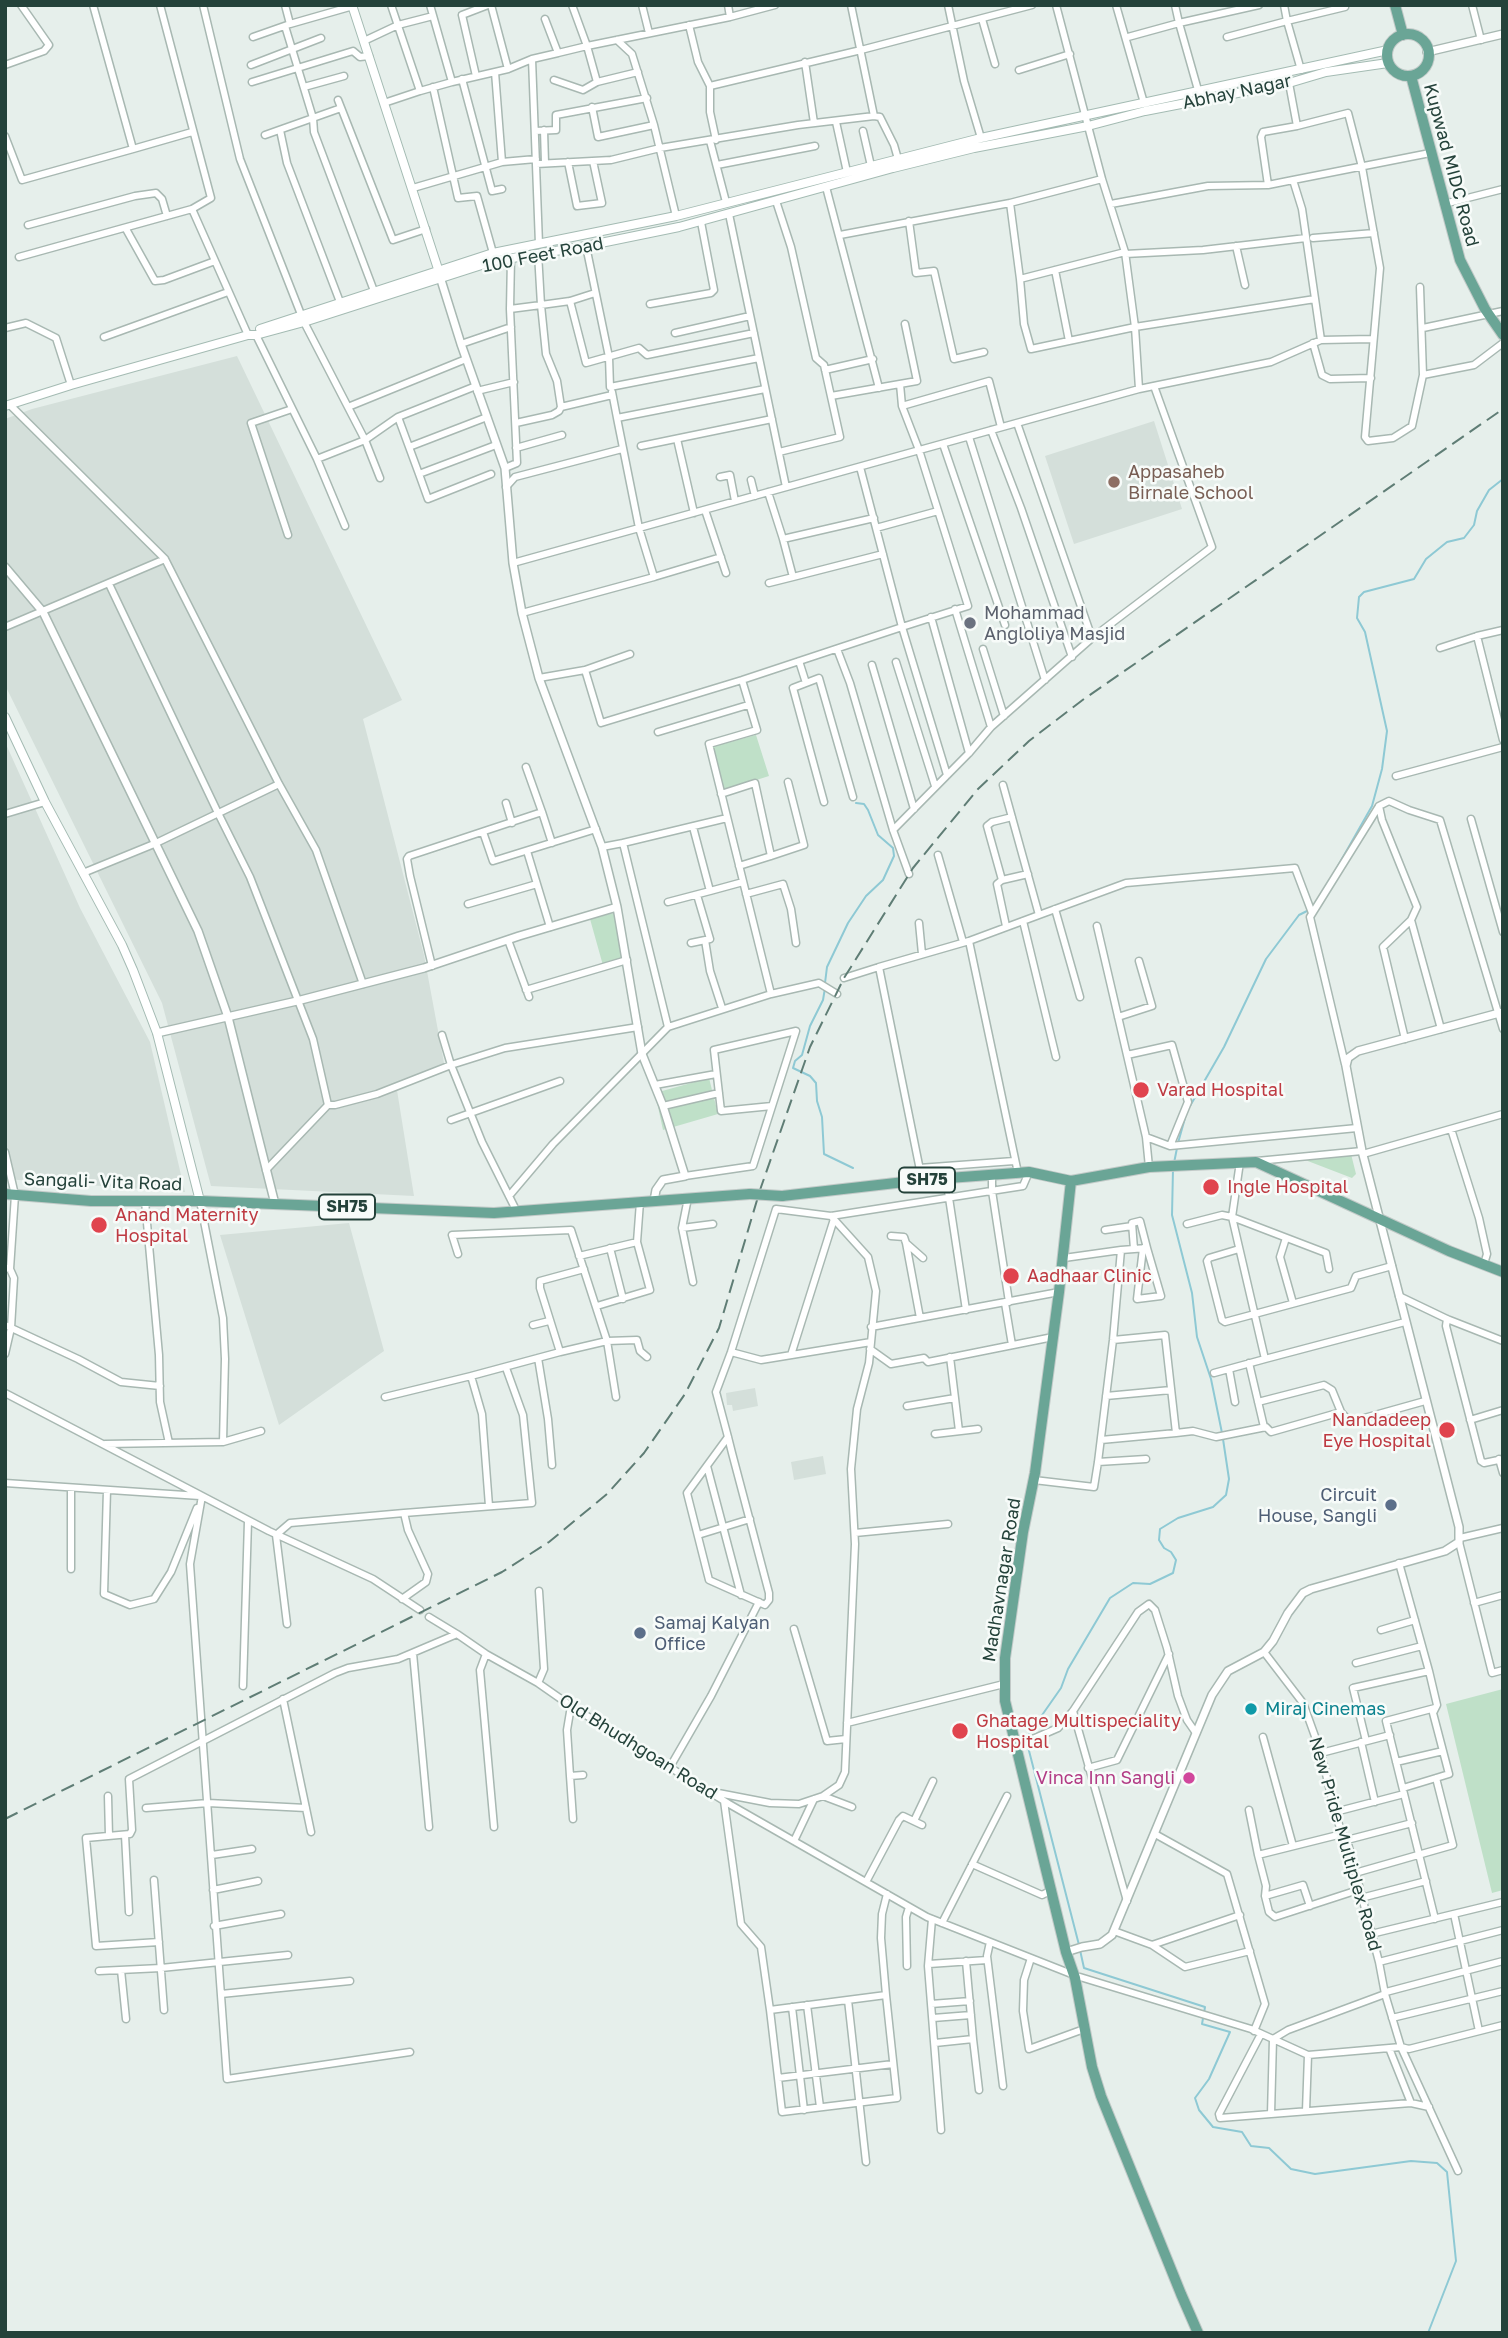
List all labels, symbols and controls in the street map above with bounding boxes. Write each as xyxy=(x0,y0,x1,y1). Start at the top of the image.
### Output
street label: Abhay Nagar xyxy=(1181,70,1293,114)
street label: Kupwad MIDC Road xyxy=(1419,81,1483,249)
street label: 100 Feet Road xyxy=(481,233,605,277)
place label: Appasaheb Birnale School xyxy=(1128,461,1253,504)
marker: Appasaheb Birnale School xyxy=(1106,474,1122,490)
place label: Mohammad Angloliya Masjid xyxy=(984,602,1125,644)
marker: Mohammad Angloliya Masjid xyxy=(962,615,978,631)
place label: Varad Hospital xyxy=(1157,1079,1284,1101)
marker: Varad Hospital xyxy=(1131,1080,1151,1100)
street label: Sangali- Vita Road xyxy=(23,1168,183,1196)
road number: SH75 xyxy=(899,1168,955,1192)
place label: Ingle Hospital xyxy=(1227,1176,1348,1198)
marker: Ingle Hospital xyxy=(1201,1177,1221,1197)
road number: SH75 xyxy=(319,1194,375,1219)
place label: Anand Maternity Hospital xyxy=(115,1204,259,1246)
marker: Anand Maternity Hospital xyxy=(89,1215,109,1235)
place label: Aadhaar Clinic xyxy=(1027,1265,1152,1287)
marker: Aadhaar Clinic xyxy=(1001,1266,1021,1286)
place label: Nandadeep Eye Hospital xyxy=(1322,1409,1431,1452)
marker: Nandadeep Eye Hospital xyxy=(1437,1420,1457,1440)
place label: Circuit House, Sangli xyxy=(1258,1484,1377,1526)
street label: Madhavnagar Road xyxy=(978,1496,1026,1664)
marker: Circuit House, Sangli xyxy=(1383,1497,1399,1513)
place label: Samaj Kalyan Office xyxy=(654,1612,770,1654)
marker: Samaj Kalyan Office xyxy=(632,1625,648,1641)
street label: Old Bhudhgoan Road xyxy=(555,1690,721,1804)
place label: Miraj Cinemas xyxy=(1265,1698,1386,1720)
marker: Miraj Cinemas xyxy=(1243,1701,1259,1717)
place label: Ghatage Multispeciality Hospital xyxy=(976,1710,1181,1752)
marker: Ghatage Multispeciality Hospital xyxy=(950,1721,970,1741)
street label: New Pride Multiplex Road xyxy=(1304,1734,1386,1954)
place label: Vinca Inn Sangli xyxy=(1036,1767,1175,1789)
marker: Vinca Inn Sangli xyxy=(1181,1770,1197,1786)

